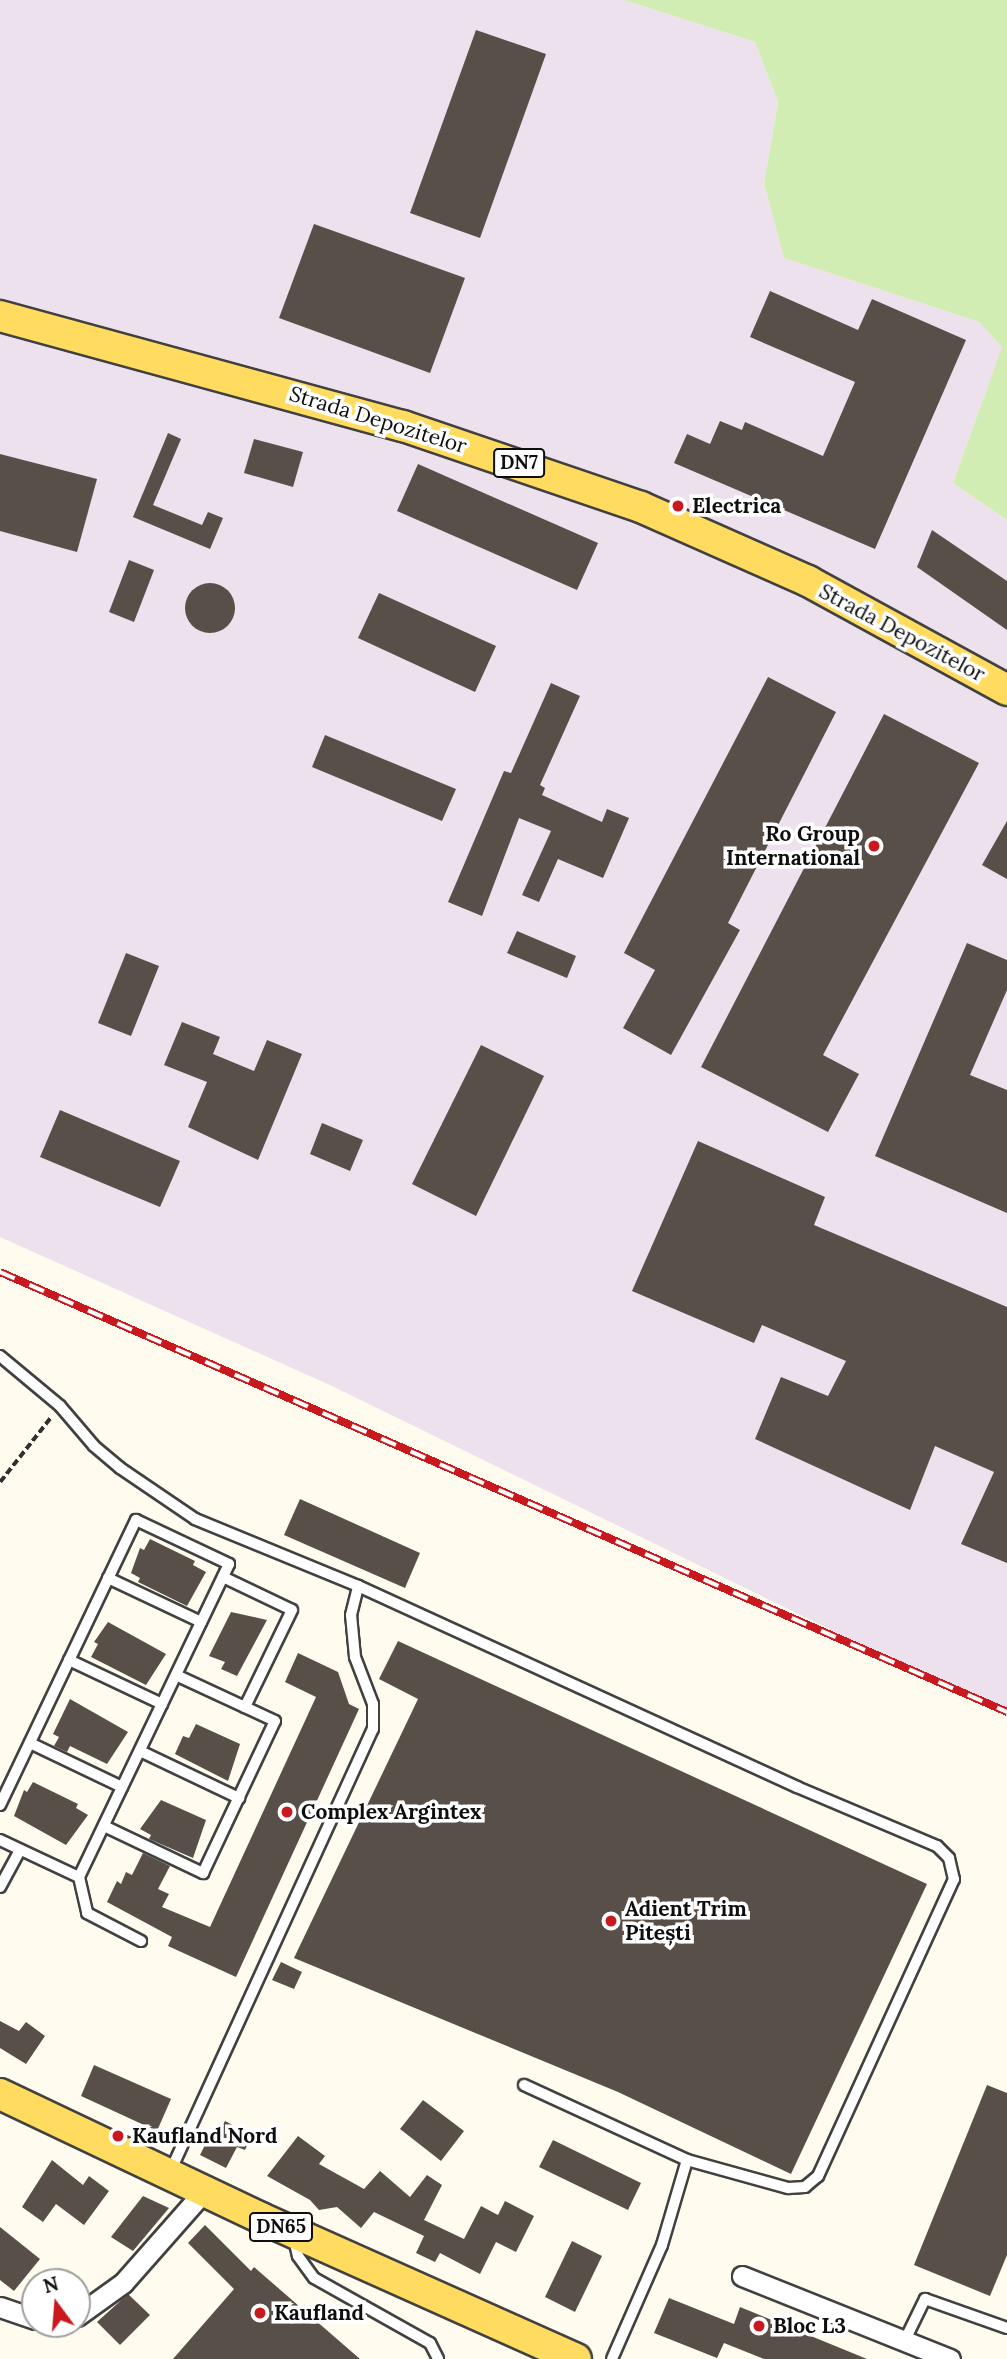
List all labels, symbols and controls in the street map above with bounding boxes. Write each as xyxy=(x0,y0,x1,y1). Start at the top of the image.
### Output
street label: Strada Depozitelor xyxy=(286,381,470,459)
road number: DN7 xyxy=(493,447,545,478)
place label: Electrica xyxy=(692,493,781,519)
marker: Electrica xyxy=(670,498,686,514)
street label: Strada Depozitelor xyxy=(815,579,989,687)
place label: Ro Group International xyxy=(726,821,860,871)
marker: Ro Group International xyxy=(866,838,882,854)
place label: Complex Argintex xyxy=(301,1799,482,1825)
marker: Complex Argintex xyxy=(279,1804,295,1820)
place label: Adient Trim Pitești xyxy=(625,1896,747,1946)
marker: Adient Trim Pitești xyxy=(603,1913,619,1929)
place label: Kaufland Nord xyxy=(132,2123,277,2149)
marker: Kaufland Nord xyxy=(110,2128,126,2144)
road number: DN65 xyxy=(248,2212,314,2242)
north arrow xyxy=(21,2268,91,2338)
text: N xyxy=(40,2271,61,2298)
place label: Kaufland xyxy=(274,2300,364,2326)
marker: Kaufland xyxy=(252,2305,268,2321)
place label: Bloc L3 xyxy=(773,2313,846,2339)
marker: Bloc L3 xyxy=(751,2318,767,2334)

